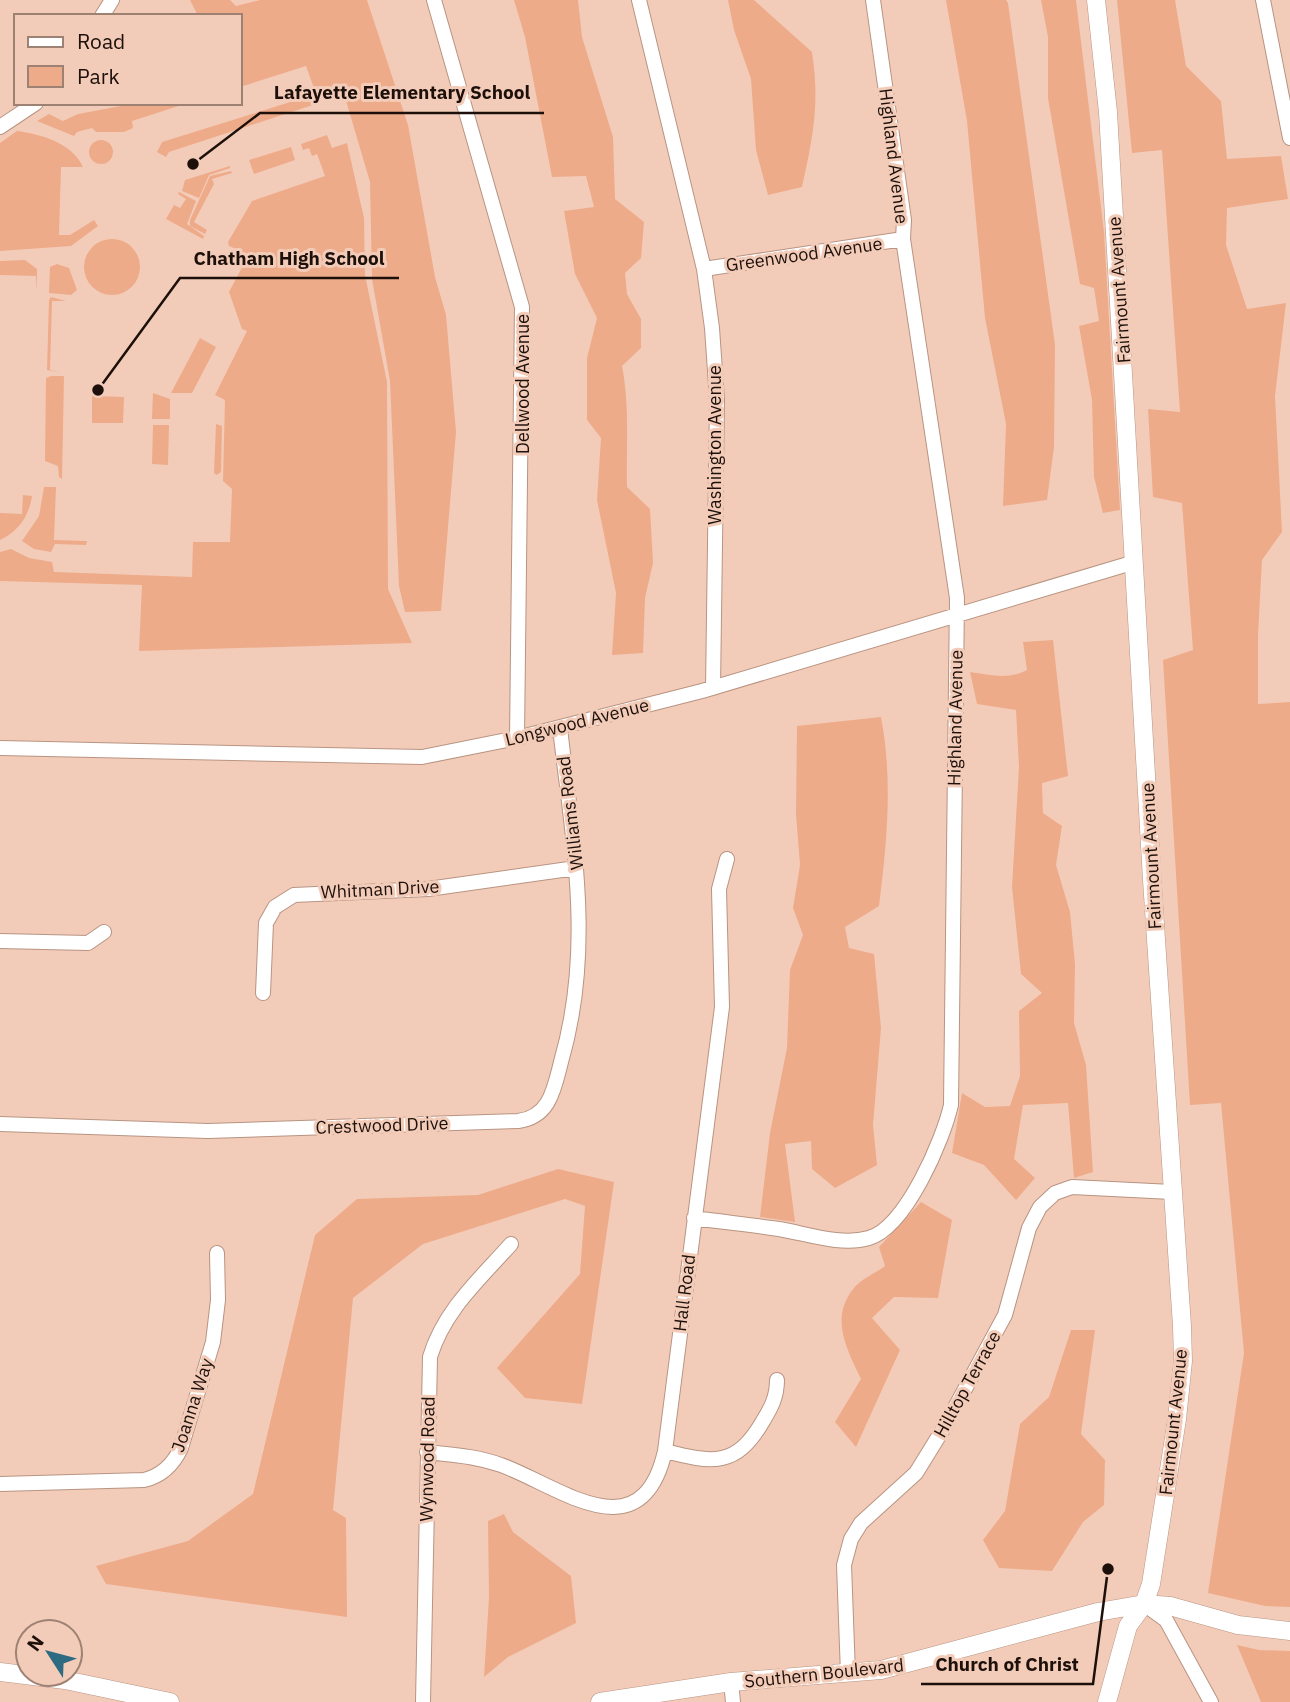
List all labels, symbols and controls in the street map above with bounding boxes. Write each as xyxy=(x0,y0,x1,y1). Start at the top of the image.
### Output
legend xyxy=(14,14,242,105)
text: Road xyxy=(77,27,125,55)
text: Park xyxy=(77,62,120,90)
callout: Lafayette Elementary School xyxy=(260,73,544,113)
text: Lafayette Elementary School xyxy=(274,80,530,104)
street label: Highland Avenue xyxy=(874,87,914,225)
street label: Fairmount Avenue xyxy=(1102,216,1136,364)
street label: Greenwood Avenue xyxy=(724,232,884,276)
callout: Chatham High School xyxy=(180,238,399,278)
text: Chatham High School xyxy=(194,246,385,270)
street label: Dellwood Avenue xyxy=(511,314,534,454)
street label: Washington Avenue xyxy=(703,365,726,525)
street label: Highland Avenue xyxy=(942,649,968,786)
street label: Longwood Avenue xyxy=(503,693,651,751)
street label: Williams Road xyxy=(552,755,588,871)
street label: Fairmount Avenue xyxy=(1136,782,1166,930)
street label: Whitman Drive xyxy=(320,874,440,904)
street label: Crestwood Drive xyxy=(315,1111,449,1139)
street label: Hall Road xyxy=(668,1253,700,1333)
street label: Hilltop Terrace xyxy=(928,1327,1006,1441)
street label: Fairmount Avenue xyxy=(1154,1348,1192,1496)
street label: Joanna Way xyxy=(166,1355,218,1455)
street label: Wynwood Road xyxy=(414,1396,440,1522)
north arrow xyxy=(14,1618,84,1688)
text: N xyxy=(21,1630,49,1656)
callout: Church of Christ xyxy=(921,1644,1093,1684)
text: Church of Christ xyxy=(935,1652,1079,1676)
street label: Southern Boulevard xyxy=(743,1653,905,1693)

